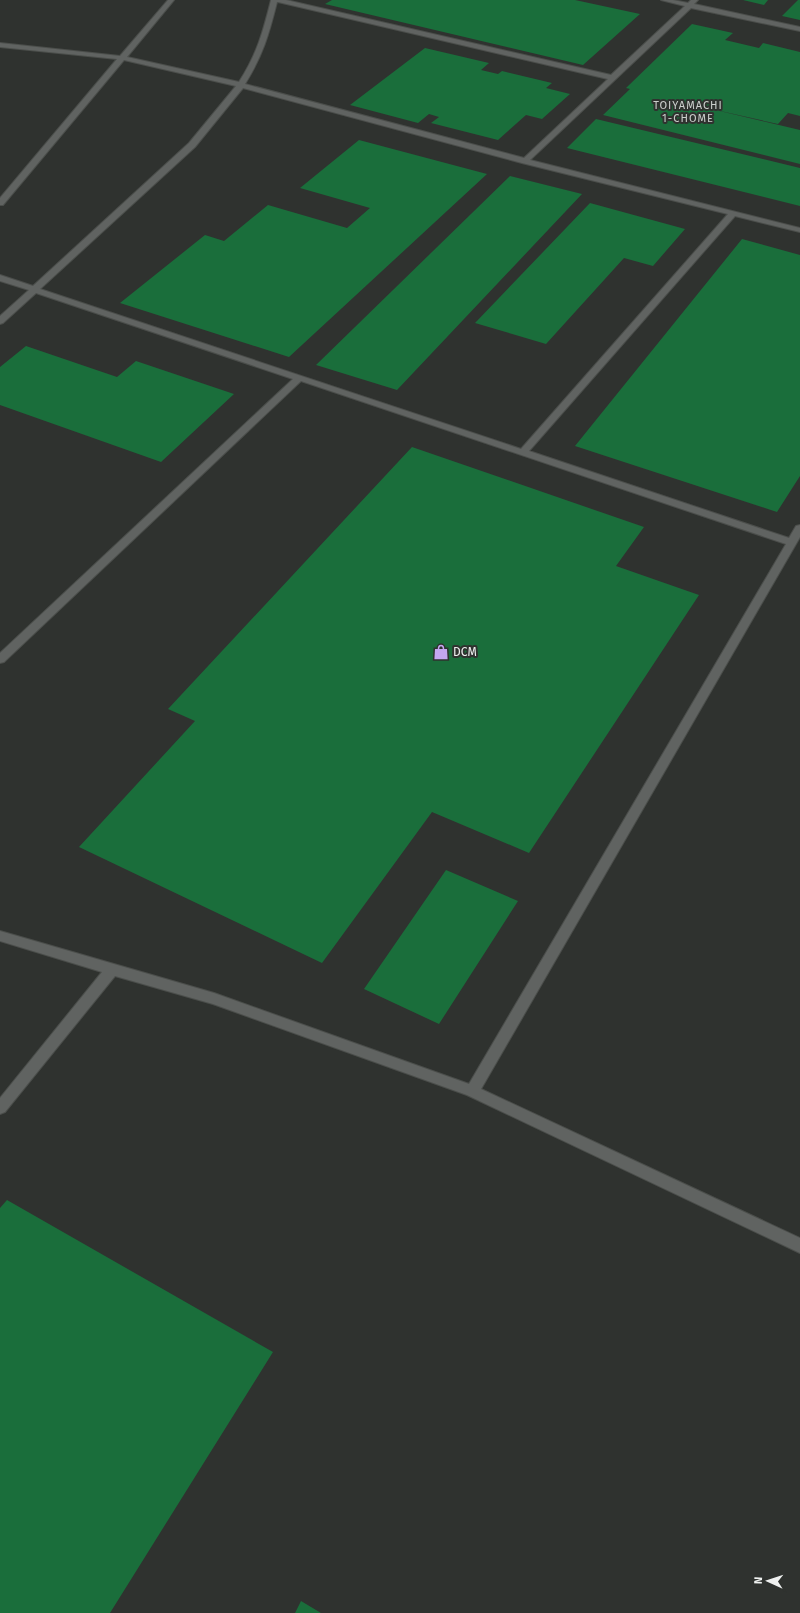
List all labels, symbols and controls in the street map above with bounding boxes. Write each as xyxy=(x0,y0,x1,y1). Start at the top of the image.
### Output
district label: TOIYAMACHI 1-CHOME xyxy=(653,99,723,125)
shop icon: DCM xyxy=(432,643,450,661)
place label: DCM xyxy=(453,645,477,659)
north arrow xyxy=(748,1561,788,1601)
text: N xyxy=(752,1577,765,1584)

